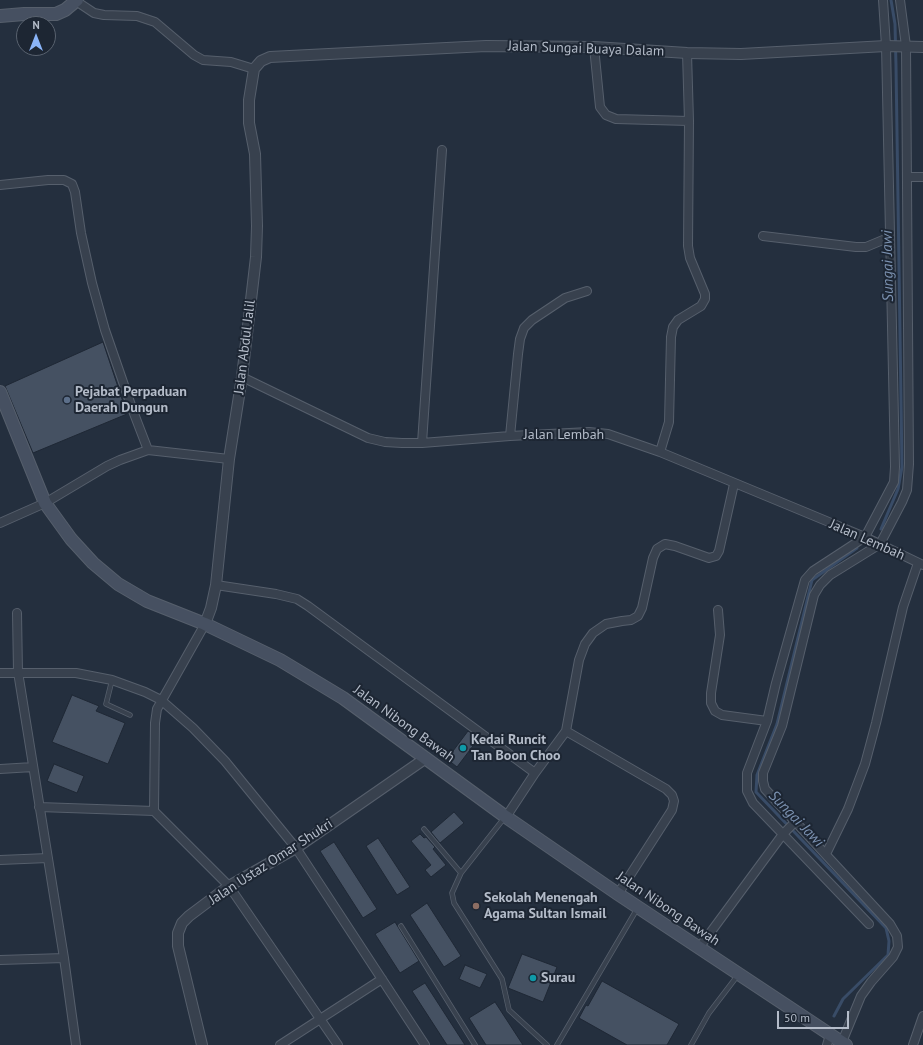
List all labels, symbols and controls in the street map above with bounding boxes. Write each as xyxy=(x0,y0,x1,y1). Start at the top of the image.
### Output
north arrow xyxy=(16,16,56,56)
text: N xyxy=(32,18,40,32)
street label: Jalan Sungai Buaya Dalam xyxy=(508,38,664,60)
water label: Sungai Jawi xyxy=(878,230,898,302)
street label: Jalan Abdul Jalil xyxy=(231,299,259,395)
place label: Pejabat Perpaduan Daerah Dungun xyxy=(75,384,187,416)
marker: Pejabat Perpaduan Daerah Dungun xyxy=(62,395,72,405)
street label: Jalan Lembah xyxy=(524,427,604,443)
street label: Jalan Lembah xyxy=(827,516,907,564)
street label: Jalan Nibong Bawah xyxy=(350,682,458,766)
place label: Kedai Runcit Tan Boon Choo xyxy=(471,732,561,764)
marker: Kedai Runcit Tan Boon Choo xyxy=(458,743,468,753)
water label: Sungai Jawi xyxy=(765,787,827,851)
street label: Jalan Ustaz Omar Shukri xyxy=(206,816,336,908)
street label: Jalan Nibong Bawah xyxy=(613,868,723,950)
place label: Sekolah Menengah Agama Sultan Ismail xyxy=(484,890,606,922)
marker: Sekolah Menengah Agama Sultan Ismail xyxy=(471,901,481,911)
place label: Surau xyxy=(541,970,575,986)
marker: Surau xyxy=(528,973,538,983)
scale bar xyxy=(779,1003,851,1029)
text: 50 m xyxy=(784,1010,810,1025)

